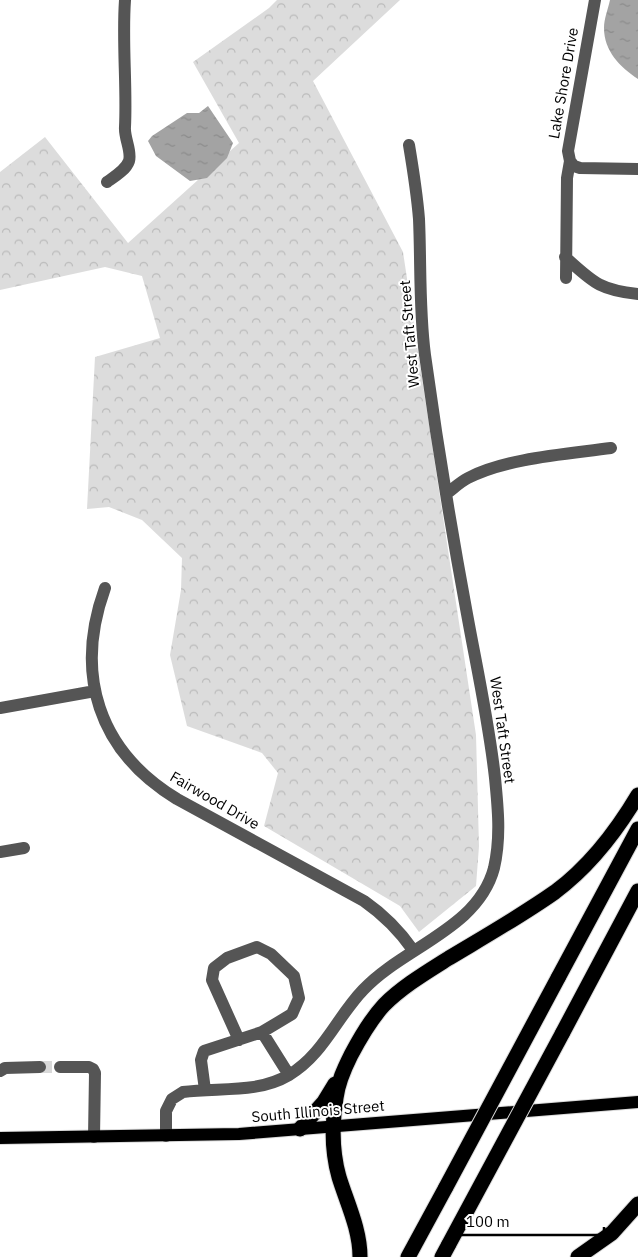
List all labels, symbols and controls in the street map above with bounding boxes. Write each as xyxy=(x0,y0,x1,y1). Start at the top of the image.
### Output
street label: Lake Shore Drive xyxy=(544,26,582,140)
street label: West Taft Street xyxy=(395,280,423,388)
street label: West Taft Street xyxy=(486,675,520,785)
street label: Fairwood Drive xyxy=(167,767,263,833)
street label: South Illinois Street xyxy=(251,1096,385,1126)
scale bar xyxy=(458,1204,604,1236)
text: 100 m xyxy=(466,1212,510,1231)

